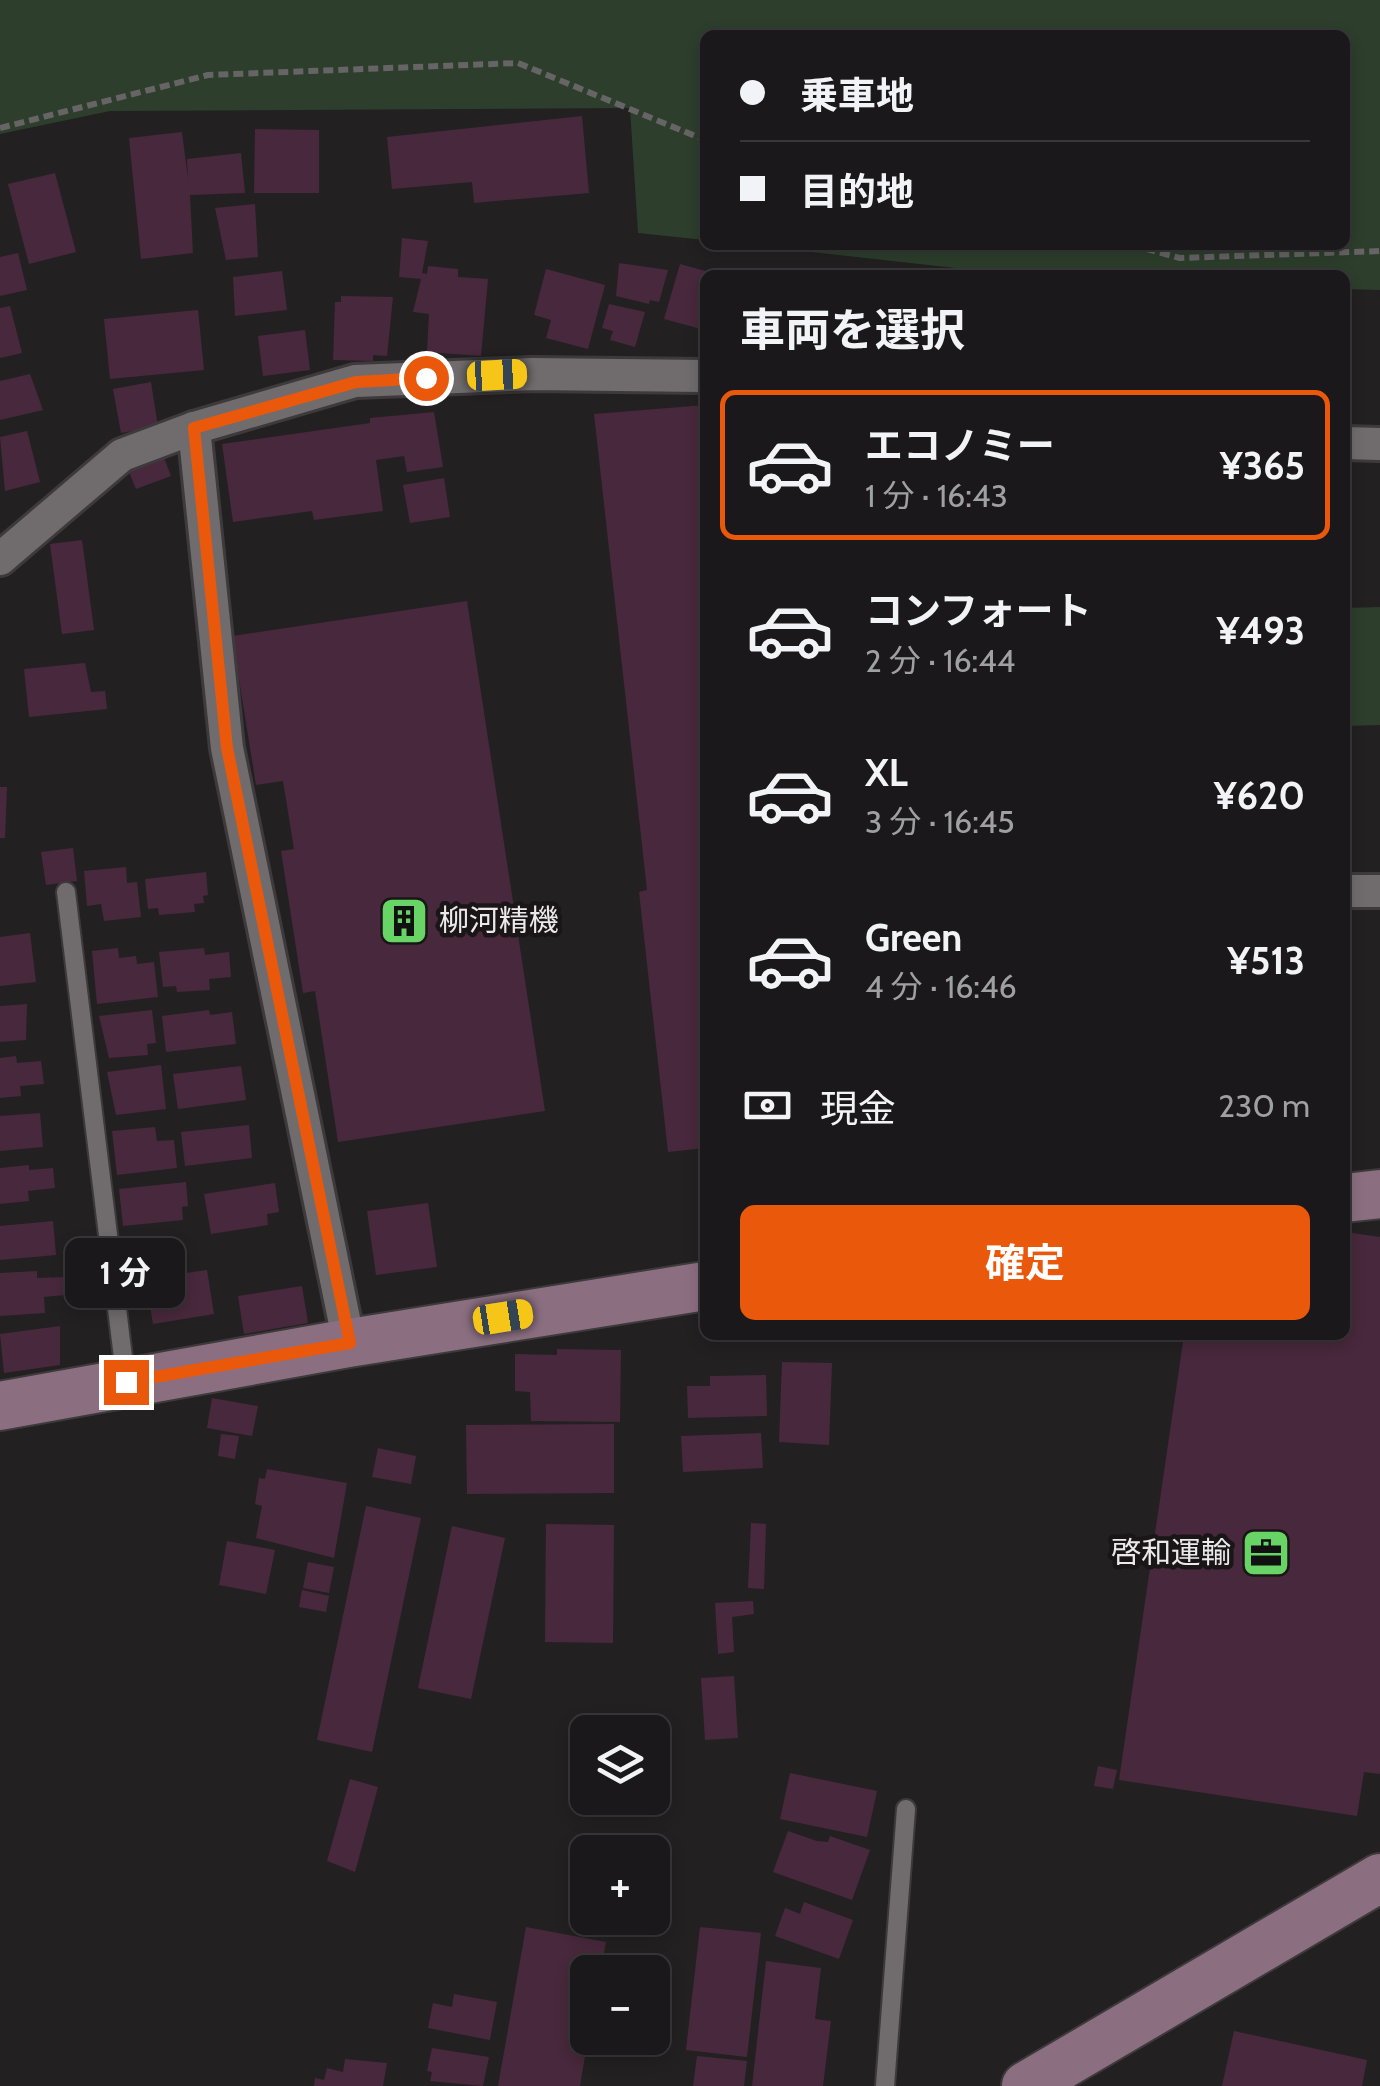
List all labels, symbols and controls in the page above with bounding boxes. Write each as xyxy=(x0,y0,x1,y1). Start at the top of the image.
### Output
text: 乗車地 xyxy=(800,72,914,119)
text: 目的地 xyxy=(800,168,914,215)
text: 車両を選択 xyxy=(740,303,965,357)
route start xyxy=(404,356,449,401)
car xyxy=(466,358,528,392)
icon: car xyxy=(745,420,835,510)
text: エコノミー xyxy=(865,422,1055,469)
text: ¥365 xyxy=(1220,442,1305,489)
text: 1 分 · 16:43 xyxy=(865,476,1008,515)
icon: car xyxy=(745,585,835,675)
text: コンフォート xyxy=(865,587,1092,634)
text: ¥493 xyxy=(1217,607,1305,654)
text: 2 分 · 16:44 xyxy=(865,641,1015,680)
text: XL xyxy=(865,749,908,796)
icon: car xyxy=(745,750,835,840)
text: ¥620 xyxy=(1214,772,1305,819)
text: 3 分 · 16:45 xyxy=(865,802,1015,841)
building icon: 柳河精機 xyxy=(378,895,430,947)
place label: 柳河精機 xyxy=(439,902,559,939)
text: Green xyxy=(865,914,962,961)
icon: car xyxy=(745,915,835,1005)
text: ¥513 xyxy=(1227,937,1305,984)
text: 4 分 · 16:46 xyxy=(865,967,1017,1006)
icon: cash xyxy=(740,1078,795,1133)
text: 現金 xyxy=(820,1085,896,1132)
text: 230 m xyxy=(1218,1086,1310,1125)
button: 確定 xyxy=(740,1205,1310,1320)
callout: 1 分 xyxy=(66,1237,186,1307)
text: 1 分 xyxy=(99,1253,151,1292)
car xyxy=(471,1297,535,1337)
route end xyxy=(104,1360,149,1405)
office icon: 啓和運輸 xyxy=(1240,1527,1292,1579)
place label: 啓和運輸 xyxy=(1111,1534,1231,1571)
map controls xyxy=(570,1715,670,2055)
button: layers xyxy=(570,1715,670,1815)
button: + xyxy=(570,1835,670,1935)
button: − xyxy=(570,1955,670,2055)

